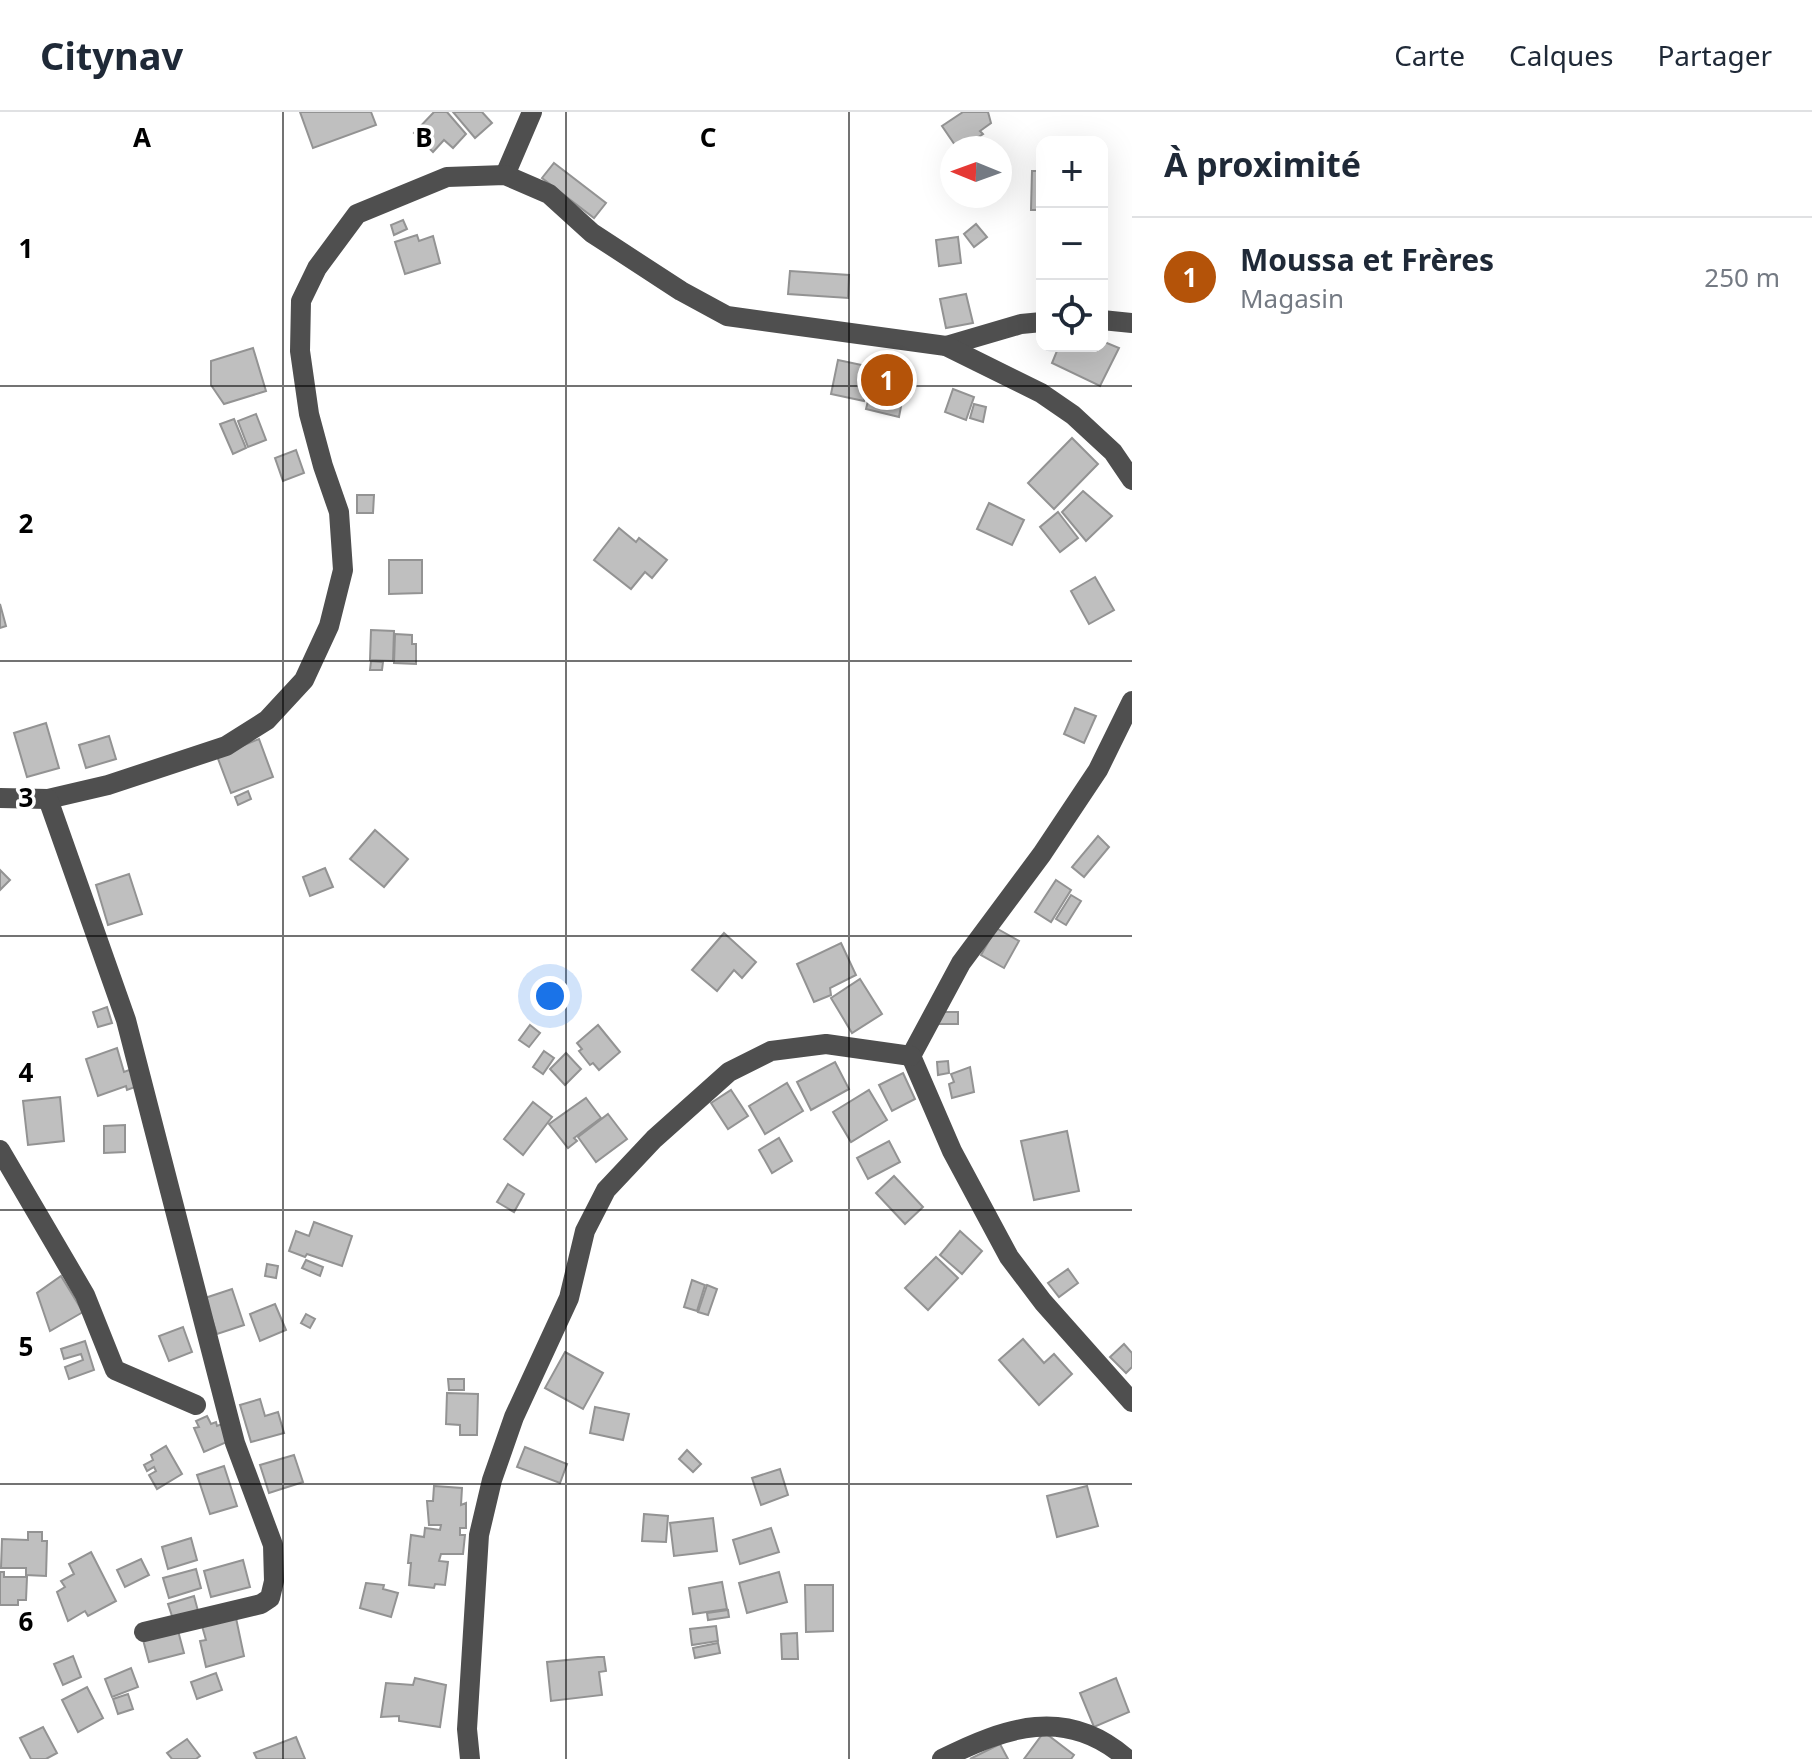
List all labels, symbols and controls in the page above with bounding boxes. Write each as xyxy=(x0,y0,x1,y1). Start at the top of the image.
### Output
text: Citynav xyxy=(40,29,183,81)
text: Carte xyxy=(1394,36,1465,74)
text: Calques xyxy=(1509,36,1613,74)
text: Partager xyxy=(1657,36,1772,74)
text: A xyxy=(133,119,151,155)
text: B xyxy=(415,119,433,155)
text: C xyxy=(700,119,716,155)
north arrow xyxy=(940,136,1012,208)
map controls xyxy=(1036,136,1108,352)
button: + xyxy=(1036,136,1108,208)
text: À proximité xyxy=(1164,141,1361,187)
button: − xyxy=(1036,208,1108,280)
text: 1 xyxy=(19,230,33,266)
text: Moussa et Frères xyxy=(1240,239,1494,280)
text: 1 xyxy=(1183,259,1197,295)
text: 250 m xyxy=(1704,259,1780,295)
button: locate xyxy=(1036,280,1108,352)
text: Magasin xyxy=(1240,280,1344,316)
pin: 1 xyxy=(861,350,913,410)
text: 2 xyxy=(19,505,34,541)
text: 3 xyxy=(19,779,33,815)
your location xyxy=(530,976,570,1016)
text: 4 xyxy=(19,1054,34,1090)
text: 5 xyxy=(19,1328,33,1364)
text: 6 xyxy=(19,1603,34,1639)

